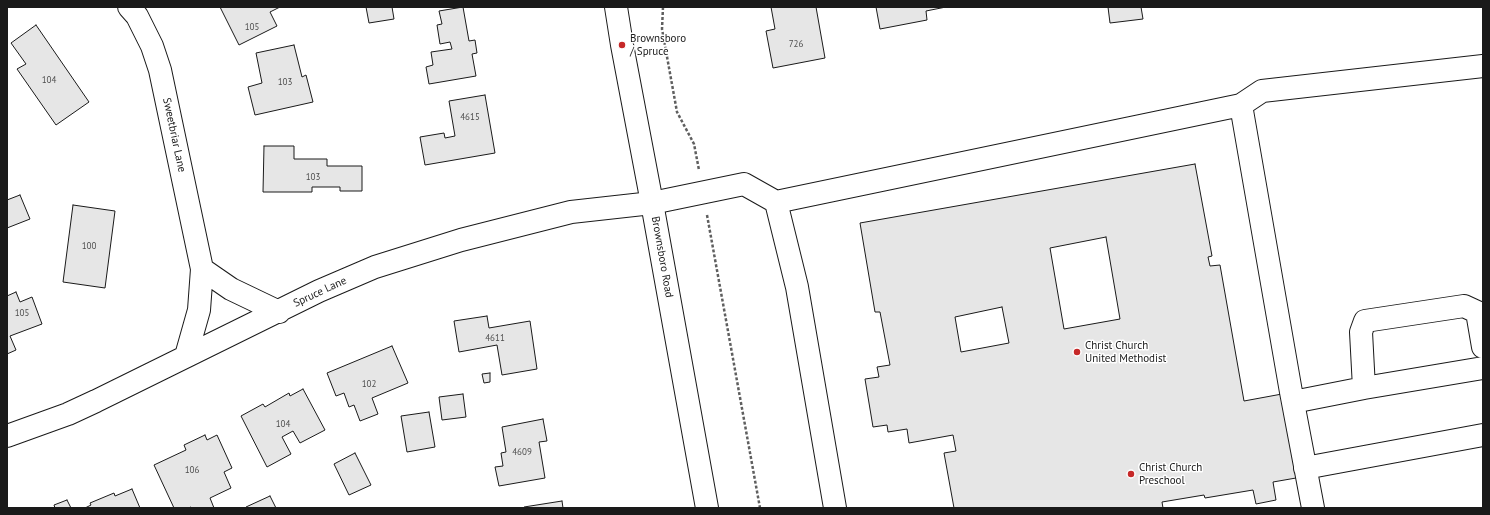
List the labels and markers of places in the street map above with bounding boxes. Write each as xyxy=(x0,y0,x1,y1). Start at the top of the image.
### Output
place label: Brownsboro / Spruce xyxy=(630,32,686,58)
marker: Brownsboro / Spruce xyxy=(617,40,627,50)
place label: Christ Church United Methodist xyxy=(1085,339,1166,365)
marker: Christ Church United Methodist xyxy=(1072,347,1082,357)
place label: Christ Church Preschool xyxy=(1139,461,1202,487)
marker: Christ Church Preschool xyxy=(1126,469,1136,479)

